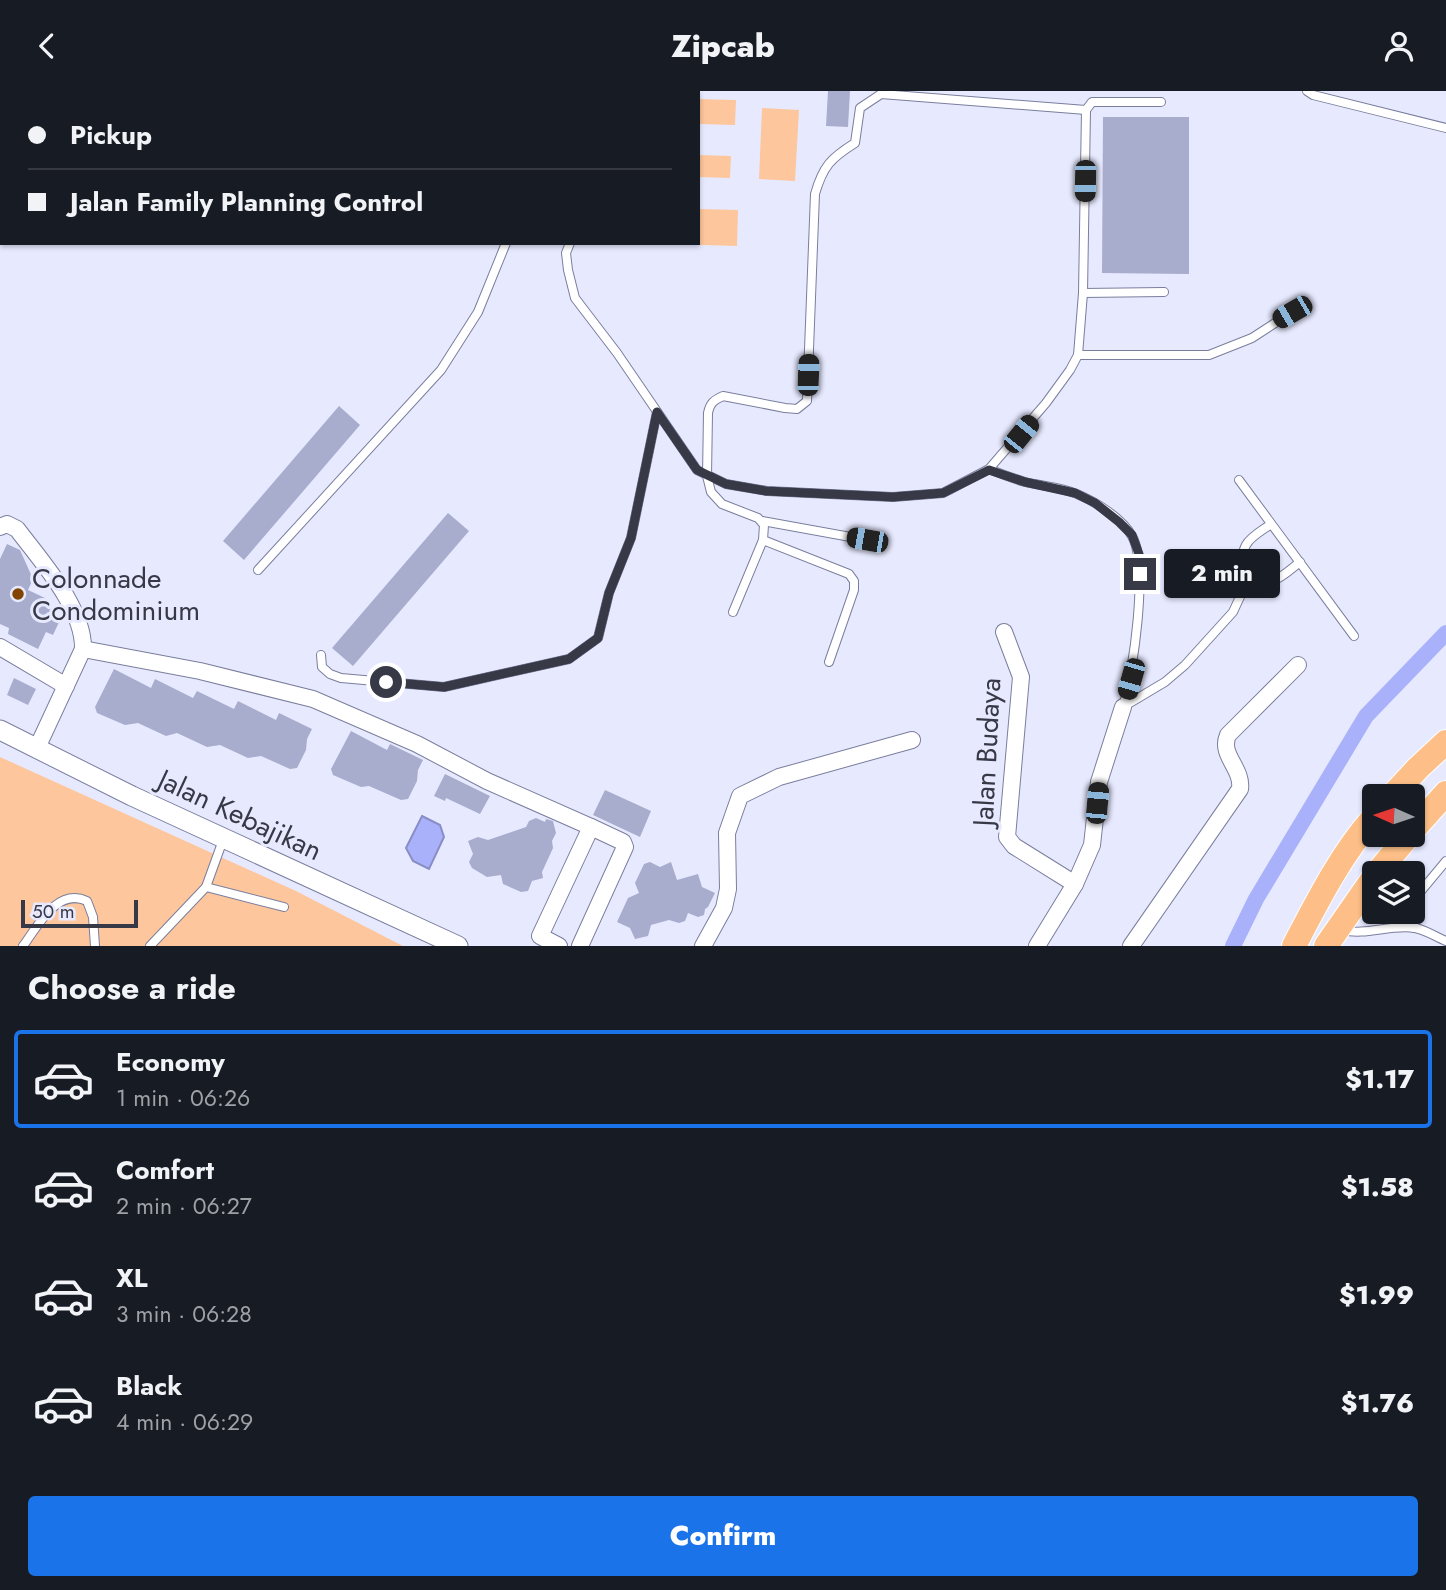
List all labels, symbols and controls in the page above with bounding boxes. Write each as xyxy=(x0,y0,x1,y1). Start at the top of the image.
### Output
text: Zipcab xyxy=(671,23,775,69)
icon: back xyxy=(28,27,66,65)
icon: person xyxy=(1380,27,1418,65)
text: Pickup xyxy=(70,116,152,154)
car xyxy=(1075,160,1096,202)
text: Jalan Family Planning Control xyxy=(70,183,423,221)
car xyxy=(1269,292,1316,332)
car xyxy=(797,354,820,396)
car xyxy=(1000,411,1043,457)
car xyxy=(845,526,890,554)
callout: 2 min xyxy=(1164,549,1280,599)
text: 2 min xyxy=(1191,556,1253,590)
place label: Colonnade Condominium xyxy=(32,558,200,631)
route end xyxy=(1124,558,1156,590)
marker: Colonnade Condominium xyxy=(10,586,26,602)
car xyxy=(1116,656,1147,702)
route start xyxy=(370,666,402,698)
street label: Jalan Budaya xyxy=(962,677,1011,831)
street label: Jalan Kebajikan xyxy=(148,757,329,871)
car xyxy=(1085,781,1110,825)
north arrow xyxy=(1362,784,1424,847)
map controls xyxy=(1362,784,1425,924)
button: layers xyxy=(1362,861,1425,924)
scale bar xyxy=(21,897,138,929)
text: 50 m xyxy=(32,898,75,925)
text: Choose a ride xyxy=(28,965,236,1011)
text: Economy xyxy=(116,1043,225,1081)
icon: car xyxy=(32,1048,95,1111)
text: $1.17 xyxy=(1345,1060,1414,1098)
text: 1 min · 06:26 xyxy=(116,1081,250,1115)
text: Comfort xyxy=(116,1151,214,1189)
icon: car xyxy=(32,1156,95,1219)
text: $1.58 xyxy=(1341,1168,1414,1206)
text: 2 min · 06:27 xyxy=(116,1189,252,1223)
text: XL xyxy=(116,1259,148,1297)
icon: car xyxy=(32,1264,95,1327)
text: $1.99 xyxy=(1339,1276,1414,1314)
text: 3 min · 06:28 xyxy=(116,1297,252,1331)
text: Black xyxy=(116,1367,182,1405)
icon: car xyxy=(32,1372,95,1435)
text: $1.76 xyxy=(1341,1384,1414,1422)
text: 4 min · 06:29 xyxy=(116,1405,253,1439)
button: Confirm xyxy=(28,1496,1418,1576)

